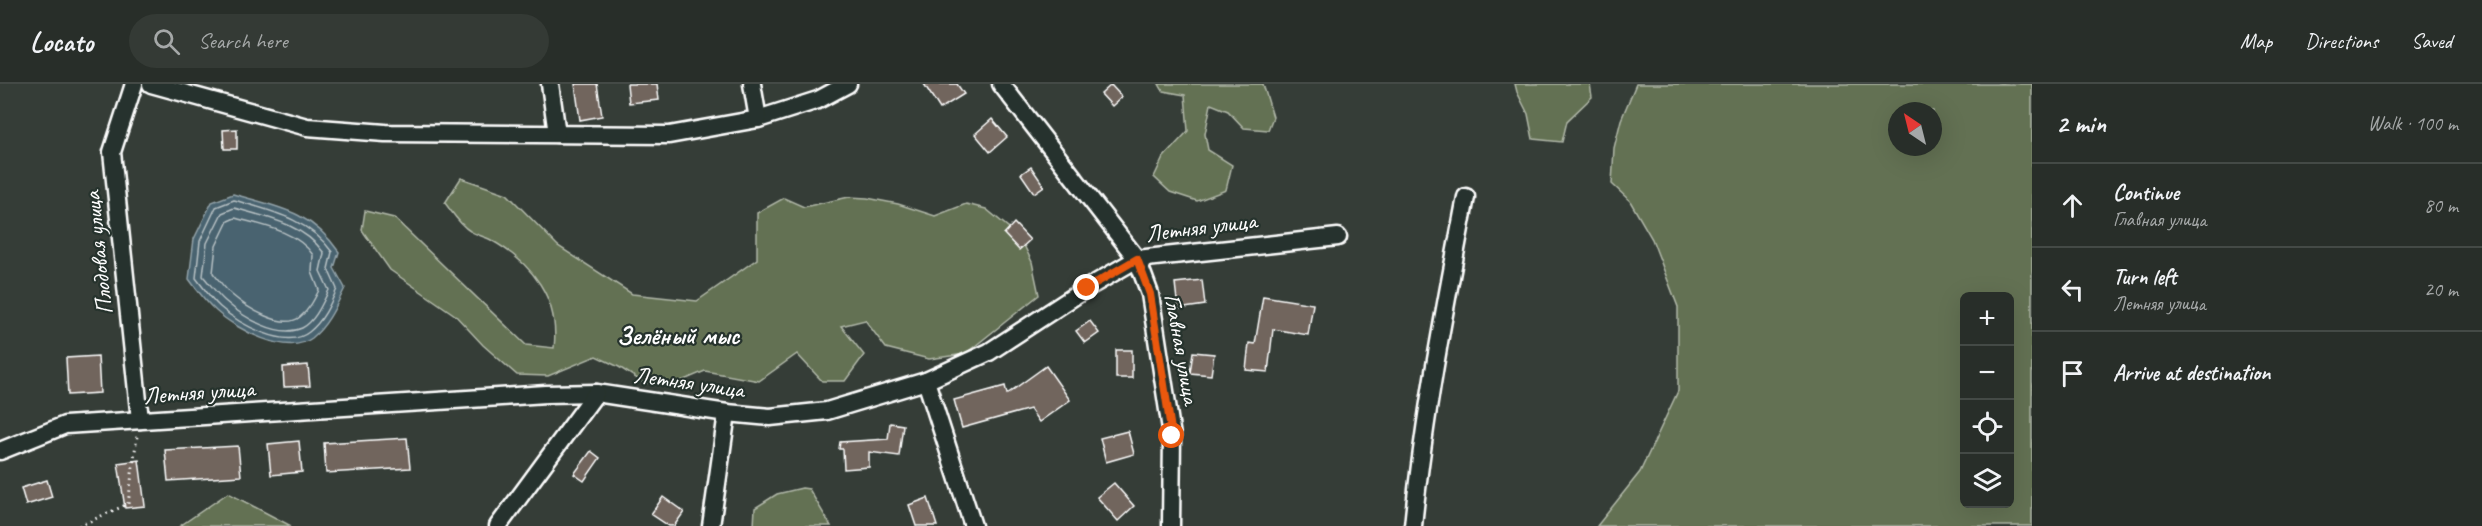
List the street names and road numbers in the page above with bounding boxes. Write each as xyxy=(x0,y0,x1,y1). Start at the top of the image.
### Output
street label: Плодовая улица xyxy=(76,188,119,316)
street label: Летняя улица xyxy=(1144,205,1260,249)
street label: Главная улица xyxy=(1157,291,1207,409)
street label: Летняя улица xyxy=(632,359,748,405)
street label: Летняя улица xyxy=(142,373,258,411)

